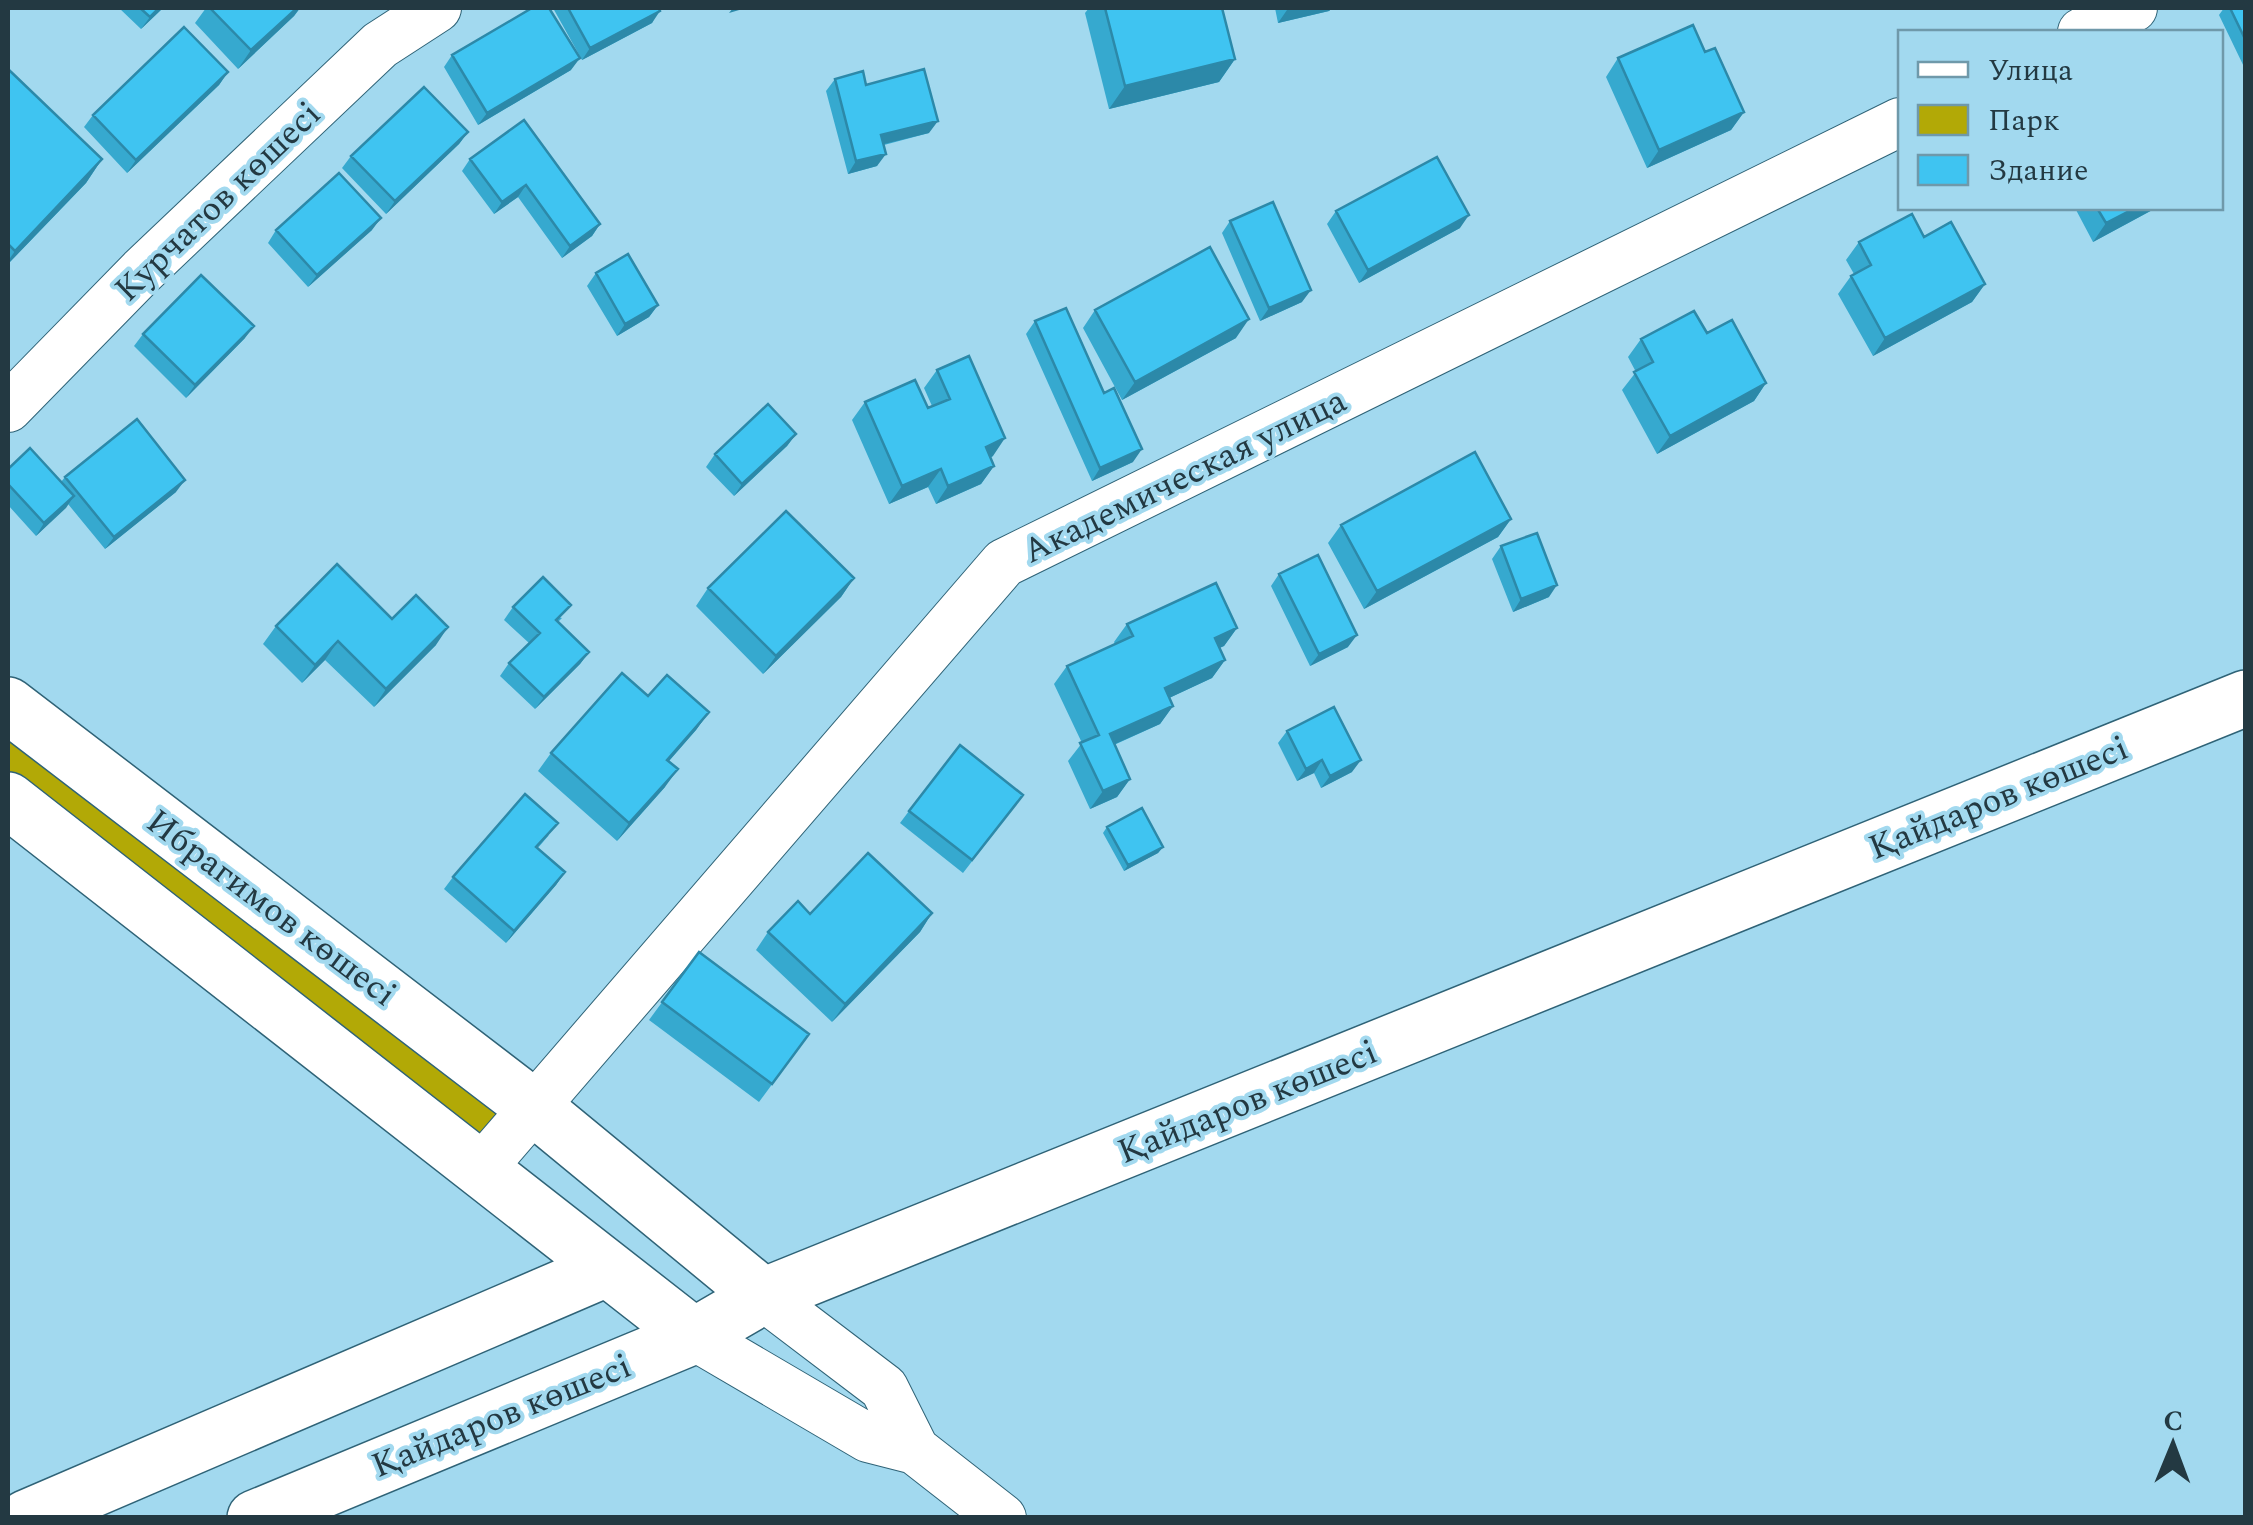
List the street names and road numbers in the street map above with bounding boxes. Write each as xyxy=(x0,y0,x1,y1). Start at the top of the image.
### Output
street label: Курчатов көшесі xyxy=(103,89,333,315)
street label: Академическая улица xyxy=(1014,375,1356,578)
street label: Қайдаров көшесі xyxy=(1861,722,2136,875)
street label: Ибрагимов көшесі xyxy=(135,796,408,1020)
street label: Қайдаров көшесі xyxy=(1110,1026,1385,1179)
street label: Қайдаров көшесі xyxy=(364,1340,639,1493)

